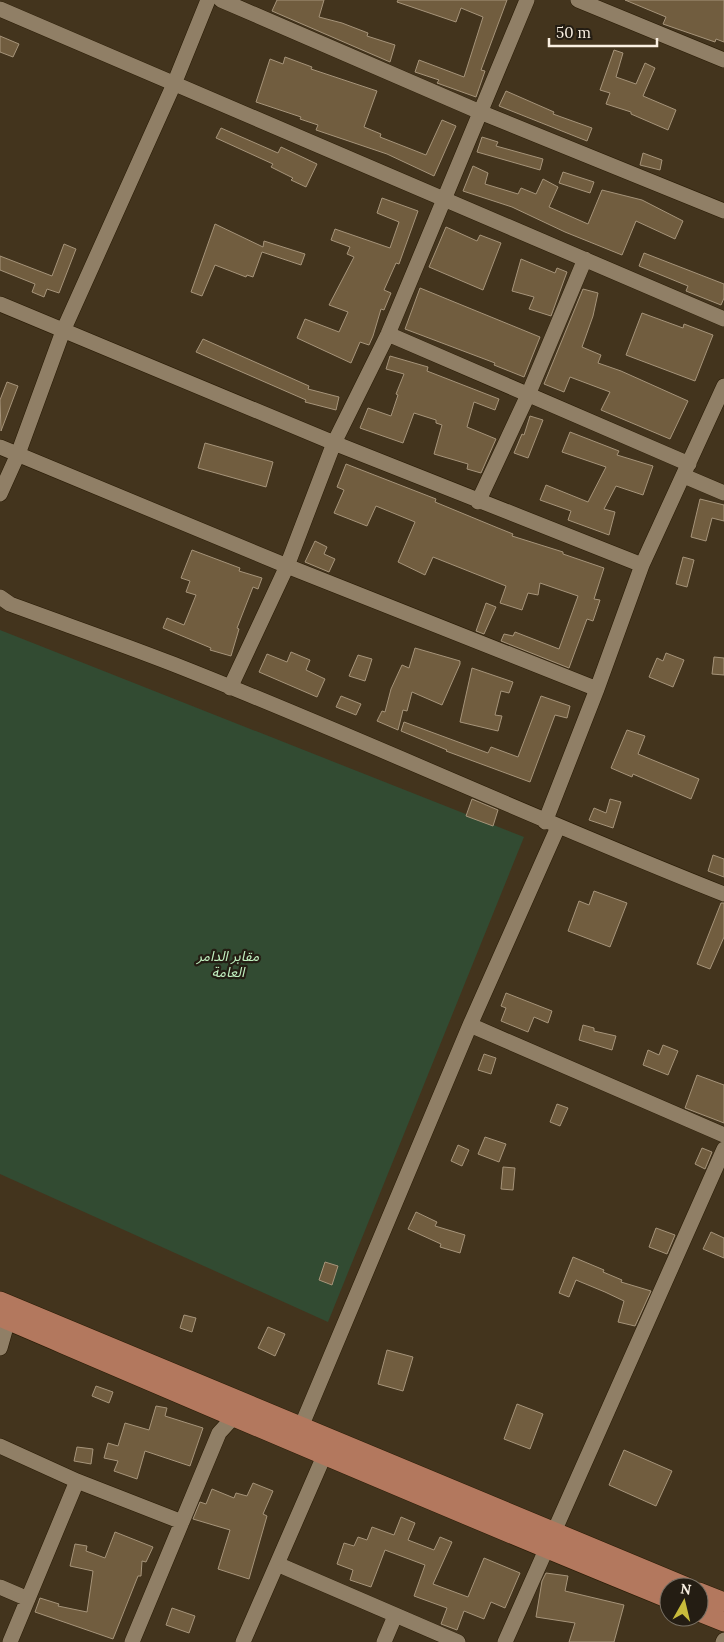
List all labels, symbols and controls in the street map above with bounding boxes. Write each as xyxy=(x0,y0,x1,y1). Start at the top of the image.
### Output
scale bar xyxy=(549,15,656,47)
text: 50 m xyxy=(556,23,591,42)
park label: مقابر الدامر العامة xyxy=(196,947,260,981)
north arrow xyxy=(659,1577,709,1627)
text: N xyxy=(679,1579,693,1599)

